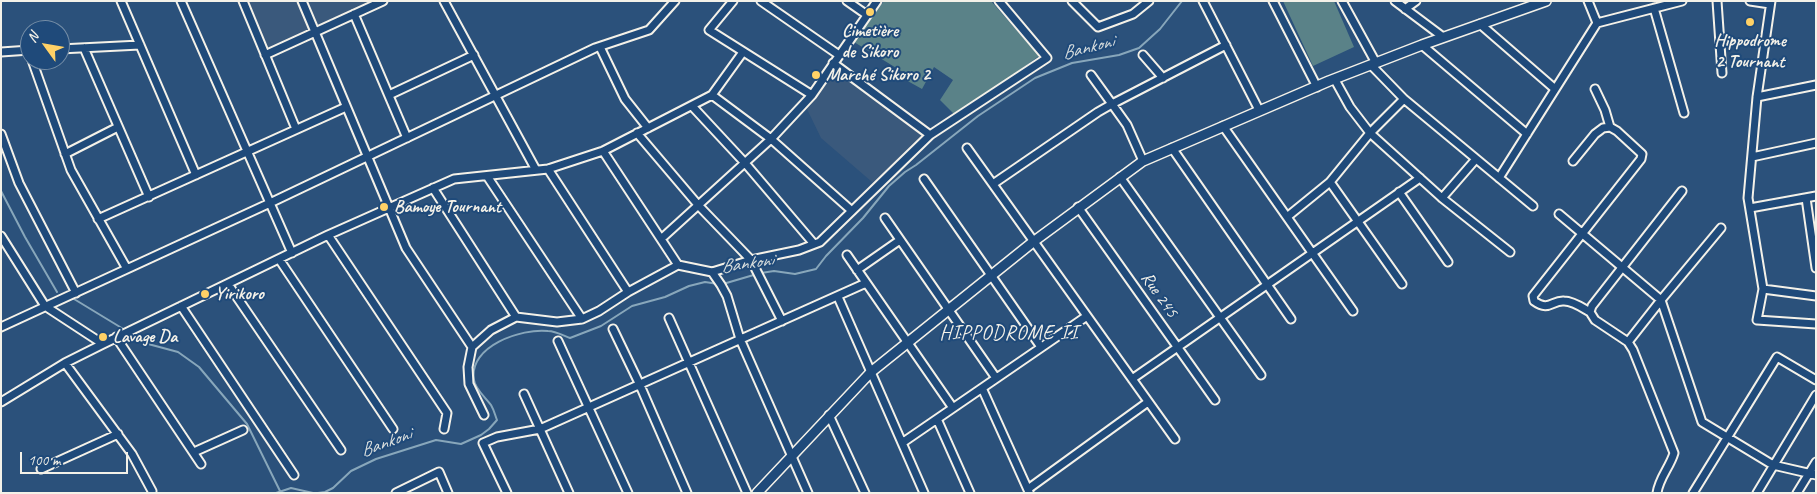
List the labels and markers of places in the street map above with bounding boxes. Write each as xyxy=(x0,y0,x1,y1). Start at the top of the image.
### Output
marker: Cimetière de Sikoro xyxy=(864,6,876,18)
marker: Hippodrome 2 Tournant xyxy=(1744,16,1756,28)
place label: Cimetière de Sikoro xyxy=(842,20,898,62)
place label: Hippodrome 2 Tournant xyxy=(1714,30,1786,72)
place label: Marché Sikoro 2 xyxy=(826,64,930,86)
marker: Marché Sikoro 2 xyxy=(810,69,822,81)
place label: Bamoye Tournant xyxy=(394,196,501,218)
marker: Bamoye Tournant xyxy=(378,201,390,213)
place label: Yirikoro xyxy=(215,283,264,305)
marker: Yirikoro xyxy=(199,288,211,300)
place label: Lavage Da xyxy=(113,326,177,348)
marker: Lavage Da xyxy=(97,331,109,343)

